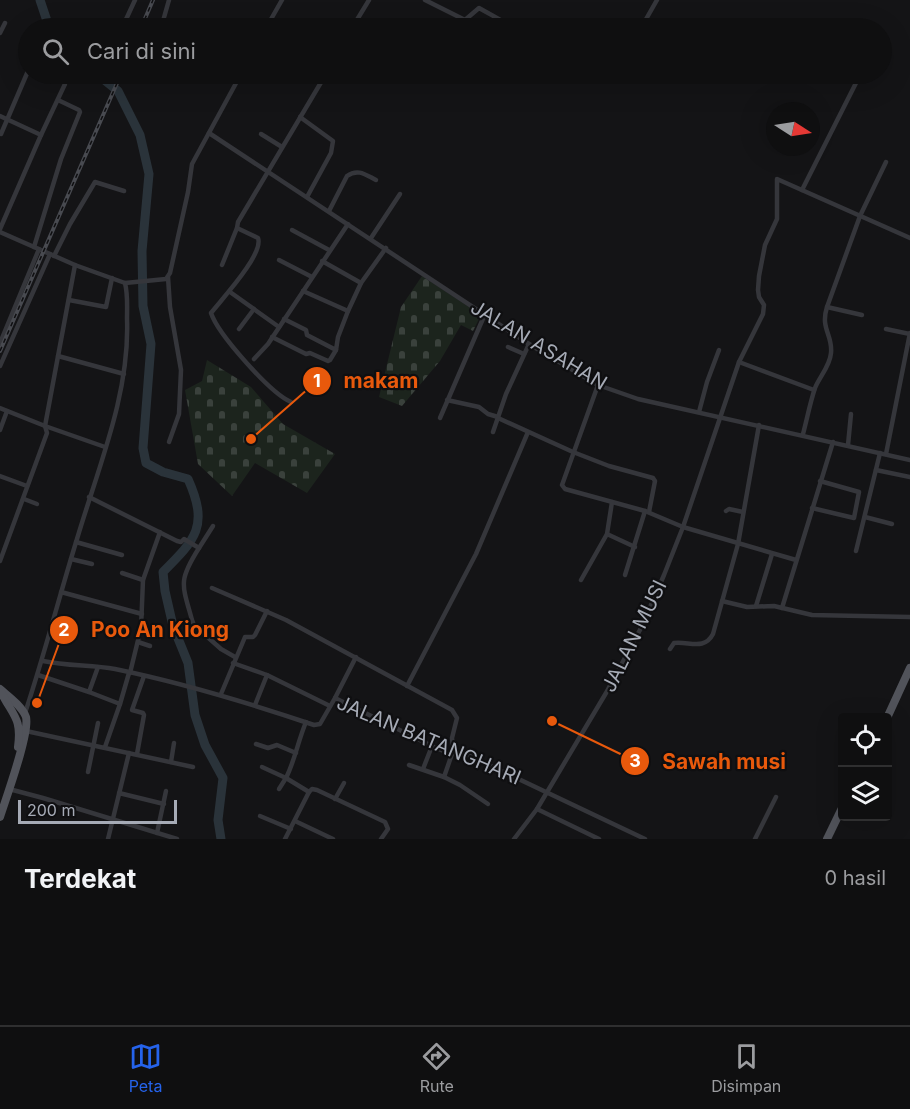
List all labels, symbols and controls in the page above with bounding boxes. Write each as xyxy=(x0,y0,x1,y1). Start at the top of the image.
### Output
search box xyxy=(18,18,892,84)
icon: search xyxy=(39,35,72,68)
text: Cari di sini xyxy=(87,38,196,64)
north arrow xyxy=(766,102,820,156)
street label: JALAN ASAHAN xyxy=(466,295,612,395)
callout: makam xyxy=(302,362,431,401)
text: makam xyxy=(344,368,418,393)
text: 1 xyxy=(313,370,321,391)
street label: JALAN MUSI xyxy=(597,576,671,696)
callout: Poo An Kiong xyxy=(49,610,241,649)
text: Poo An Kiong xyxy=(91,617,229,642)
text: 2 xyxy=(58,619,70,640)
street label: JALAN BATANGHARI xyxy=(333,690,525,790)
map controls xyxy=(838,713,892,821)
button: locate xyxy=(838,713,892,767)
callout: Sawah musi xyxy=(620,742,798,781)
text: Sawah musi xyxy=(662,749,786,774)
text: 3 xyxy=(629,750,641,771)
button: layers xyxy=(838,767,892,821)
scale bar xyxy=(18,797,177,824)
text: 200 m xyxy=(27,800,75,820)
text: Terdekat xyxy=(24,863,136,894)
text: 0 hasil xyxy=(824,866,886,890)
tab: Peta xyxy=(129,1040,162,1096)
tab: Rute xyxy=(420,1040,454,1096)
tab: Disimpan xyxy=(711,1040,781,1096)

